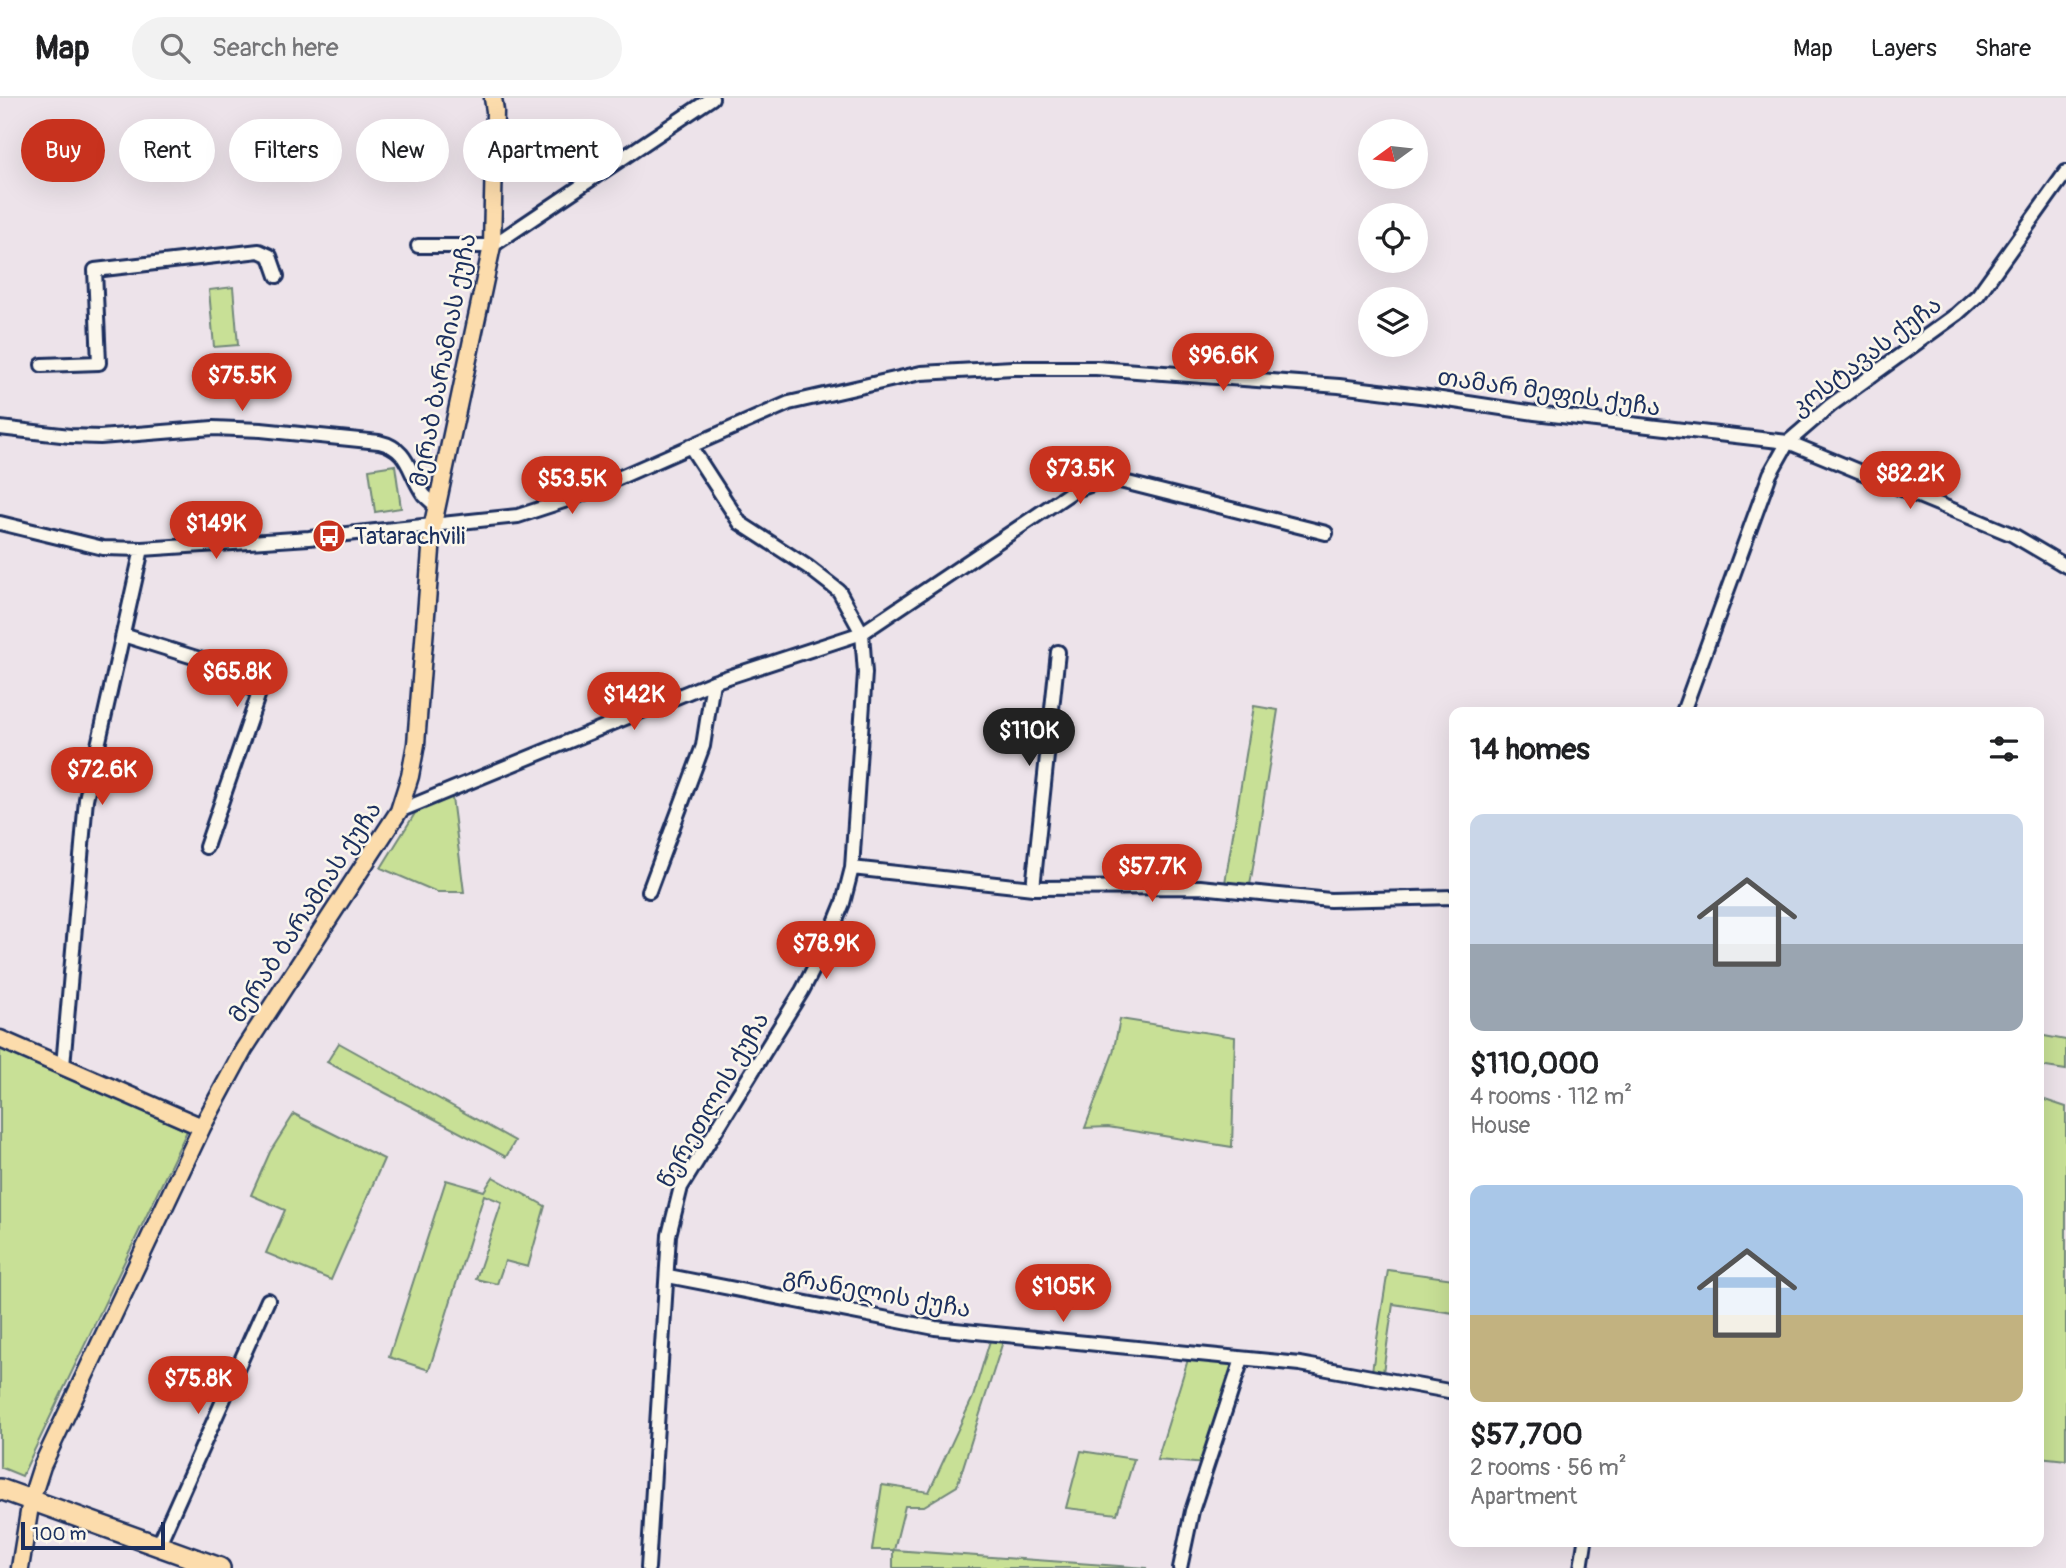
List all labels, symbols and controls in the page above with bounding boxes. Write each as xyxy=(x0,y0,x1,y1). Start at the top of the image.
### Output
search box xyxy=(132,17,622,80)
text: Map xyxy=(35,28,90,69)
icon: search xyxy=(156,29,194,67)
text: Search here xyxy=(212,32,339,64)
text: Map xyxy=(1793,34,1833,63)
text: Layers xyxy=(1871,34,1937,63)
text: Share xyxy=(1975,34,2031,63)
chip: Buy xyxy=(21,119,105,182)
chip: Rent xyxy=(119,119,215,182)
chip: Filters xyxy=(229,119,342,182)
chip: New xyxy=(356,119,449,182)
chip: Apartment xyxy=(463,119,623,182)
north arrow xyxy=(1358,119,1428,189)
map controls xyxy=(1358,119,1428,357)
button: locate xyxy=(1358,203,1428,273)
street label: მერაბ ბარამიას ქუჩა xyxy=(405,231,482,489)
button: layers xyxy=(1358,287,1428,357)
street label: კოსტავას ქუჩა xyxy=(1785,290,1947,422)
pin: $96.6K xyxy=(1166,334,1280,393)
text: $96.6K xyxy=(1188,341,1258,370)
pin: $75.5K xyxy=(185,354,299,413)
text: $75.5K xyxy=(208,361,276,390)
street label: თამარ მეფის ქუჩა xyxy=(1436,362,1662,422)
pin: $73.5K xyxy=(1023,446,1137,506)
pin: $82.2K xyxy=(1853,452,1967,511)
text: $73.5K xyxy=(1046,454,1114,483)
pin: $53.5K xyxy=(515,456,629,516)
text: $82.2K xyxy=(1876,459,1944,488)
text: $53.5K xyxy=(537,464,607,493)
pin: $149K xyxy=(167,502,265,561)
text: $149K xyxy=(186,509,246,538)
bus stop icon: Tatarachvili xyxy=(310,517,348,555)
place label: Tatarachvili xyxy=(354,522,465,551)
pin: $65.8K xyxy=(180,650,294,709)
text: $65.8K xyxy=(203,657,271,686)
pin: $142K xyxy=(585,672,683,732)
text: $142K xyxy=(603,680,665,709)
pin: $110K xyxy=(980,708,1078,768)
text: $110K xyxy=(999,716,1059,745)
icon: filters xyxy=(1985,730,2023,768)
text: 14 homes xyxy=(1470,731,1590,768)
pin: $72.6K xyxy=(45,748,159,807)
text: $72.6K xyxy=(67,755,137,784)
street label: მერაბ ბარამიას ქუჩა xyxy=(223,796,388,1028)
pin: $57.7K xyxy=(1095,844,1209,904)
text: $57.7K xyxy=(1118,852,1186,881)
icon: home xyxy=(1684,859,1810,985)
pin: $78.9K xyxy=(769,922,883,981)
text: $78.9K xyxy=(793,929,859,958)
street label: წერეთლის ქუჩა xyxy=(651,1007,776,1193)
text: $110,000 xyxy=(1470,1045,1599,1082)
text: 4 rooms · 112 m² xyxy=(1470,1082,1632,1111)
text: House xyxy=(1470,1111,1530,1140)
icon: home xyxy=(1684,1230,1810,1356)
street label: გრანელის ქუჩა xyxy=(781,1263,973,1324)
pin: $105K xyxy=(1014,1264,1112,1324)
text: $105K xyxy=(1031,1272,1095,1301)
pin: $75.8K xyxy=(141,1356,255,1416)
text: $75.8K xyxy=(164,1364,232,1393)
text: $57,700 xyxy=(1470,1416,1583,1453)
text: 2 rooms · 56 m² xyxy=(1470,1453,1627,1482)
text: Apartment xyxy=(1470,1482,1577,1511)
scale bar xyxy=(21,1519,164,1551)
text: 100 m xyxy=(32,1522,86,1546)

